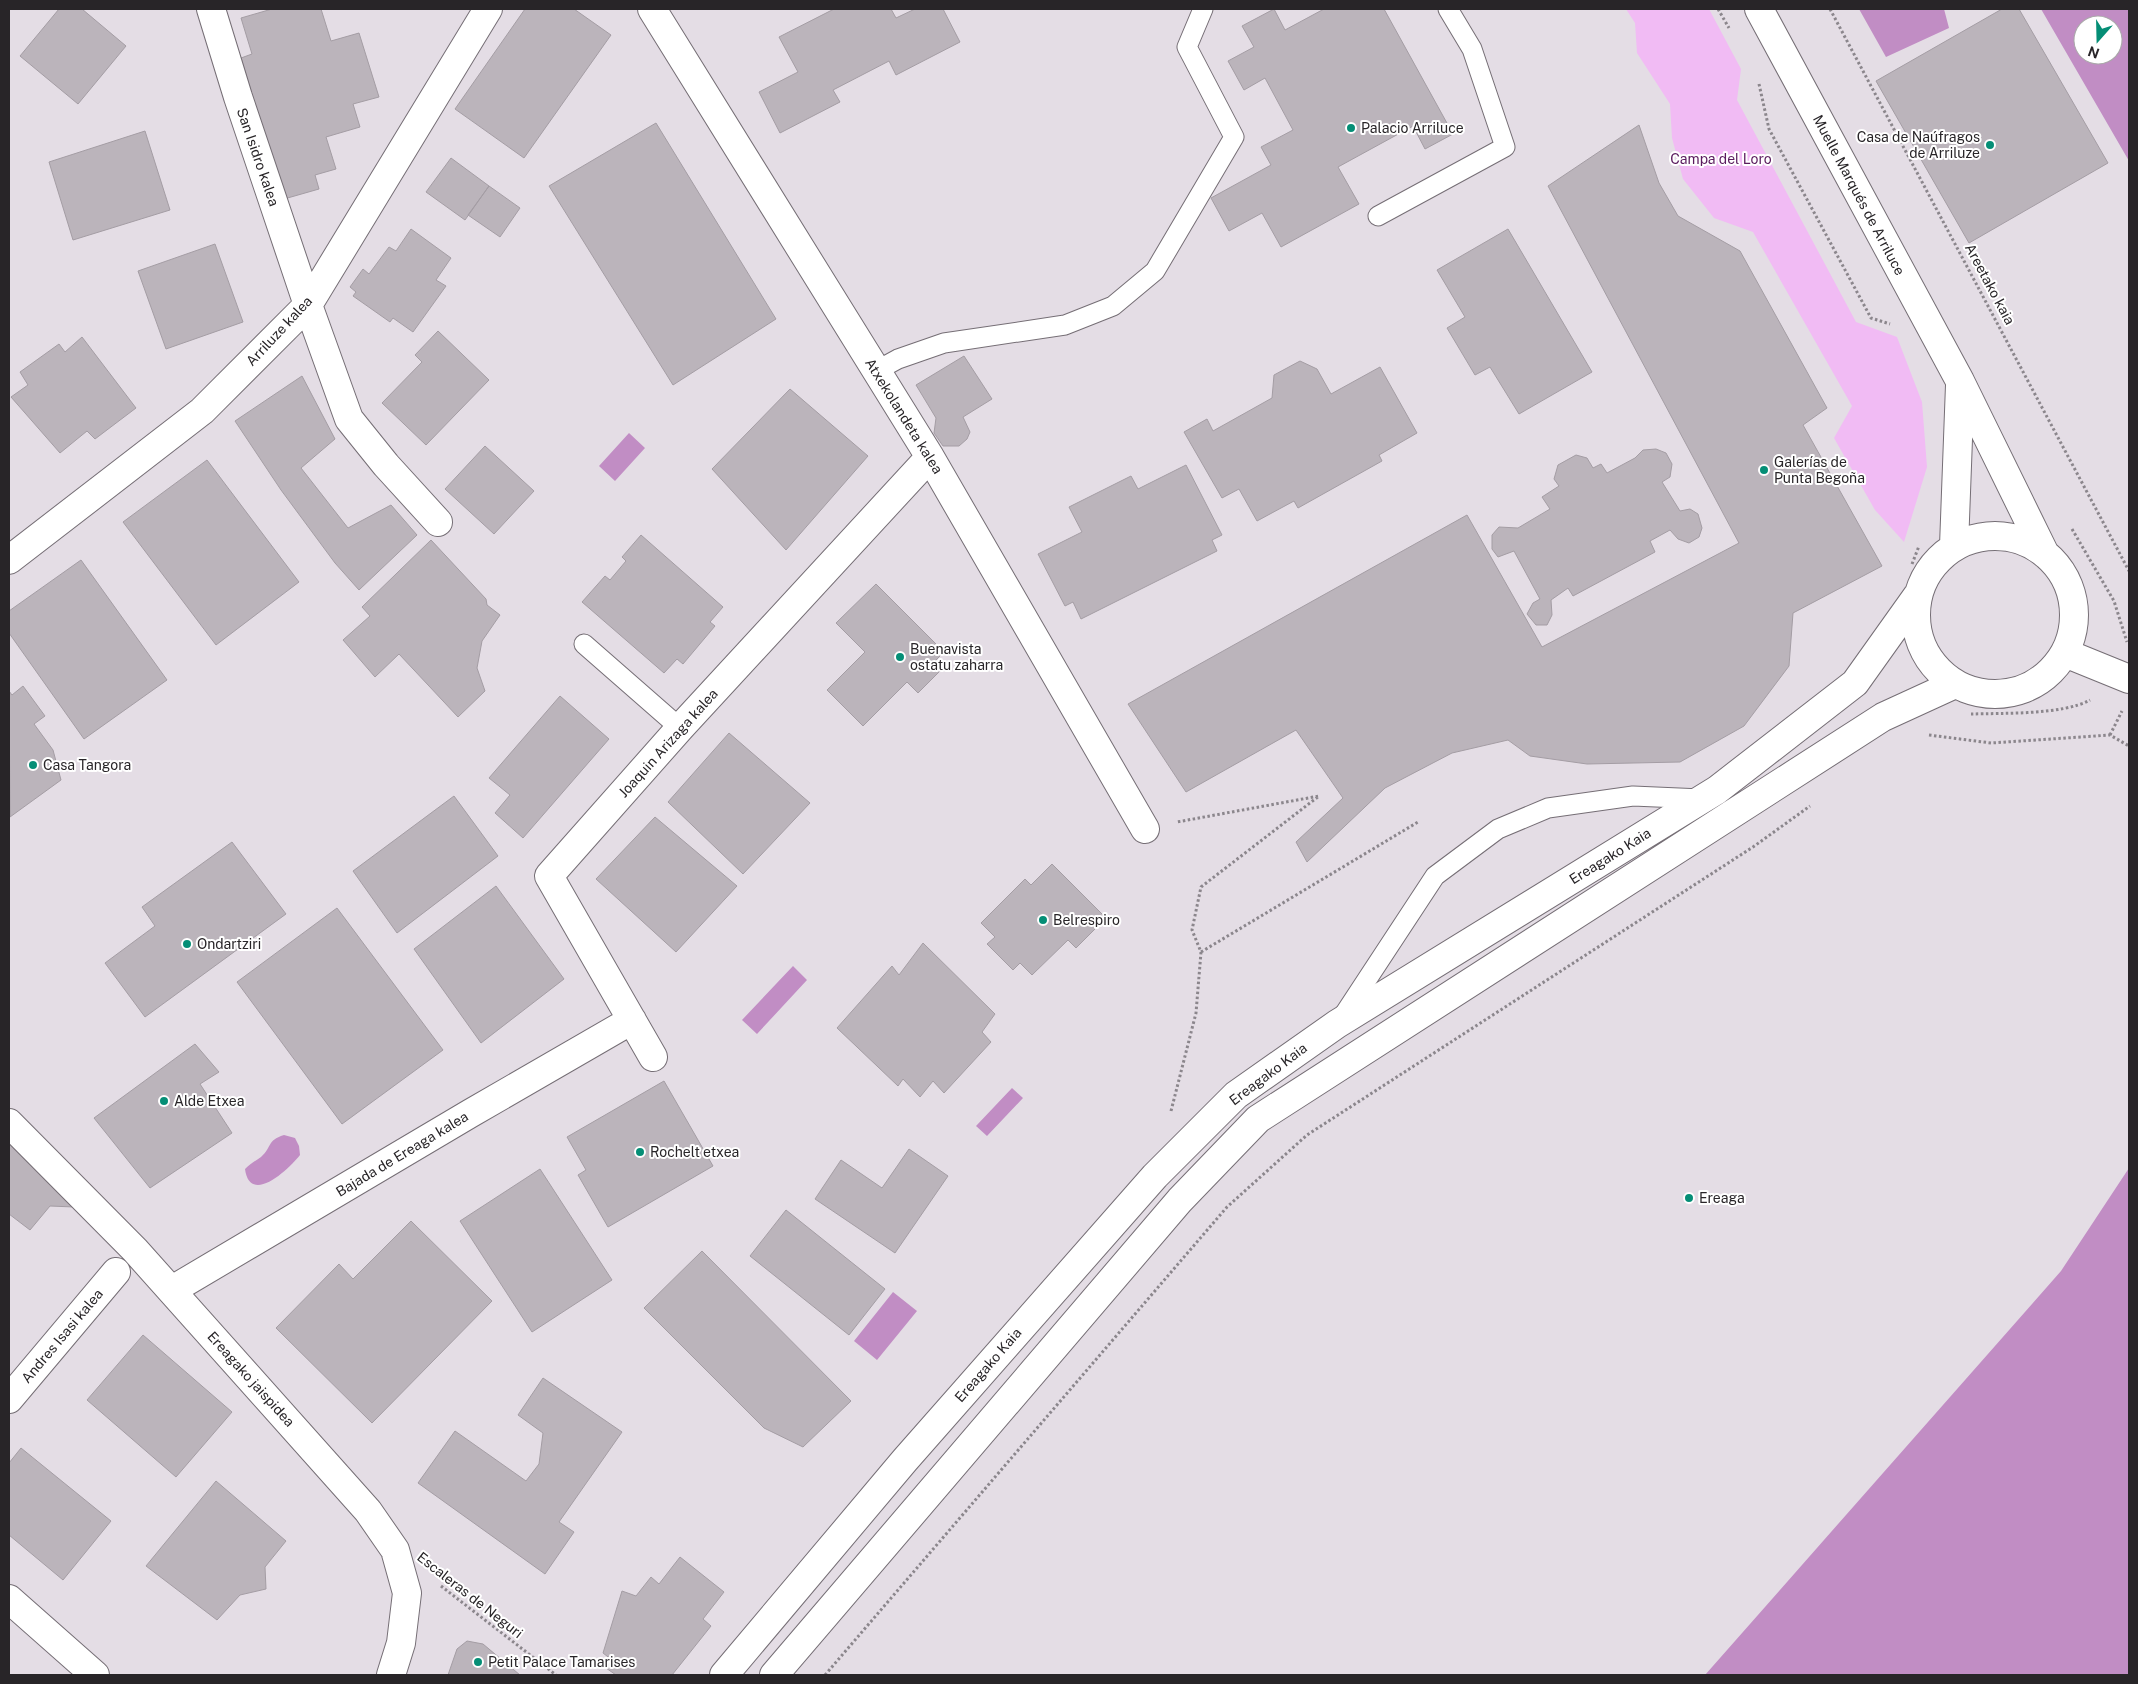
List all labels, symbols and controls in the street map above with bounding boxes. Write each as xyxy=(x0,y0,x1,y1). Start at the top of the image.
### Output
north arrow xyxy=(2073,15,2123,65)
text: N xyxy=(2086,43,2101,62)
street label: San Isidro kalea xyxy=(234,106,282,208)
street label: Muelle Marqués de Arriluce xyxy=(1810,112,1908,278)
place label: Palacio Arriluce xyxy=(1361,120,1464,136)
marker: Palacio Arriluce xyxy=(1345,122,1357,134)
place label: Casa de Naúfragos de Arriluze xyxy=(1857,129,1980,161)
marker: Casa de Naúfragos de Arriluze xyxy=(1984,139,1996,151)
park label: Campa del Loro xyxy=(1670,151,1772,167)
street label: Areetako kaia xyxy=(1962,241,2018,327)
street label: Arriluze kalea xyxy=(243,293,315,369)
street label: Atxekolandeta kalea xyxy=(862,355,946,477)
place label: Galerías de Punta Begoña xyxy=(1774,454,1865,486)
marker: Galerías de Punta Begoña xyxy=(1758,464,1770,476)
place label: Buenavista ostatu zaharra xyxy=(910,641,1003,673)
marker: Buenavista ostatu zaharra xyxy=(894,651,906,663)
street label: Joaquin Arizaga kalea xyxy=(615,685,721,801)
place label: Casa Tangora xyxy=(43,757,131,773)
marker: Casa Tangora xyxy=(27,759,39,771)
street label: Ereagako Kaia xyxy=(1566,825,1654,887)
place label: Belrespiro xyxy=(1053,912,1120,928)
marker: Belrespiro xyxy=(1037,914,1049,926)
place label: Ondartziri xyxy=(197,936,261,952)
marker: Ondartziri xyxy=(181,938,193,950)
street label: Ereagako Kaia xyxy=(1226,1040,1310,1108)
place label: Alde Etxea xyxy=(174,1093,244,1109)
marker: Alde Etxea xyxy=(158,1095,170,1107)
street label: Bajada de Ereaga kalea xyxy=(333,1108,471,1200)
place label: Rochelt etxea xyxy=(650,1144,739,1160)
marker: Rochelt etxea xyxy=(634,1146,646,1158)
place label: Ereaga xyxy=(1699,1190,1745,1206)
marker: Ereaga xyxy=(1683,1192,1695,1204)
street label: Andres Isasi kalea xyxy=(18,1286,106,1386)
street label: Ereagako Kaia xyxy=(952,1325,1024,1405)
street label: Ereagako jaispidea xyxy=(204,1328,298,1430)
street label: Escaleras de Neguri xyxy=(414,1549,526,1641)
place label: Petit Palace Tamarises xyxy=(488,1654,635,1670)
marker: Petit Palace Tamarises xyxy=(472,1656,484,1668)

